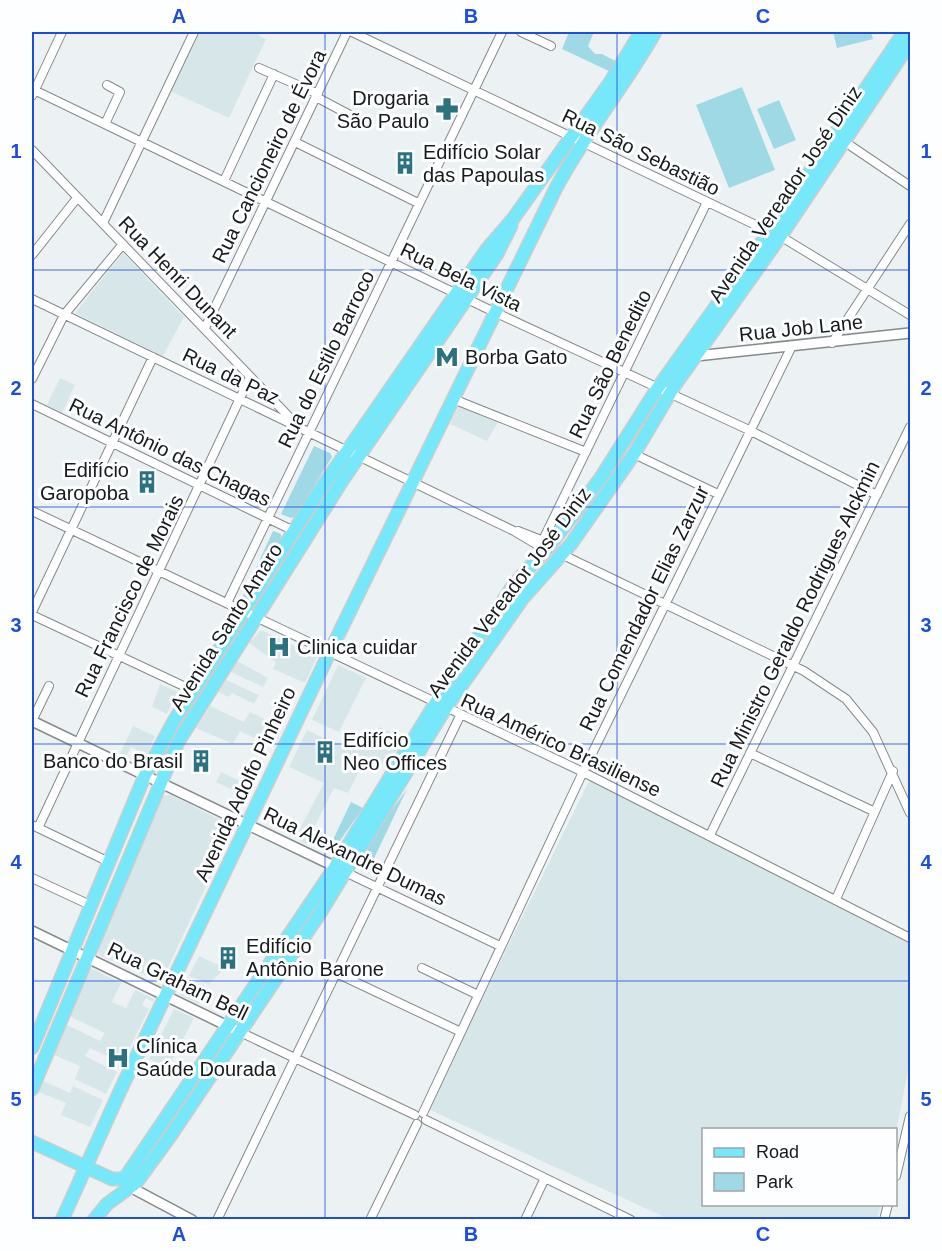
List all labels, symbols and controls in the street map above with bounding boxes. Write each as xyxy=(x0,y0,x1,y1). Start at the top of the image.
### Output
text: A xyxy=(172,5,186,27)
text: B xyxy=(464,5,478,27)
text: C xyxy=(756,5,770,27)
street label: Rua Cancioneiro de Évora xyxy=(208,45,331,266)
street label: Avenida Vereador José Diniz xyxy=(704,82,866,306)
place label: Drogaria São Paulo xyxy=(337,87,430,132)
pharmacy icon: Drogaria São Paulo xyxy=(434,96,460,122)
street label: Rua São Sebastião xyxy=(559,104,723,200)
text: 1 xyxy=(10,140,22,162)
text: 1 xyxy=(920,140,932,162)
place label: Edifício Solar das Papoulas xyxy=(423,141,544,186)
building icon: Edifício Solar das Papoulas xyxy=(392,150,418,176)
street label: Rua Henri Dunant xyxy=(114,212,242,343)
street label: Rua Bela Vista xyxy=(397,238,526,316)
street label: Rua do Estilo Barroco xyxy=(273,267,379,451)
street label: Rua São Benedito xyxy=(565,286,655,442)
street label: Rua Job Lane xyxy=(738,311,864,345)
street label: Rua da Paz xyxy=(179,343,283,409)
metro station icon: Borba Gato xyxy=(434,344,460,370)
place label: Borba Gato xyxy=(465,346,567,368)
text: 2 xyxy=(10,377,22,399)
text: 2 xyxy=(920,377,932,399)
street label: Rua Antônio das Chagas xyxy=(66,394,274,510)
street label: Rua Ministro Geraldo Rodrigues Alckmin xyxy=(706,457,884,791)
place label: Edifício Garopoba xyxy=(40,459,130,504)
building icon: Edifício Garopoba xyxy=(134,469,160,495)
street label: Rua Comendador Elias Zarzur xyxy=(575,481,713,734)
street label: Avenida Vereador José Diniz xyxy=(423,483,595,701)
street label: Rua Francisco de Morais xyxy=(70,491,188,701)
street label: Avenida Santo Amaro xyxy=(166,539,286,715)
text: 3 xyxy=(10,614,22,636)
text: 3 xyxy=(920,614,932,636)
hospital icon: Clinica cuidar xyxy=(266,634,292,660)
place label: Clinica cuidar xyxy=(297,636,417,658)
street label: Avenida Adolfo Pinheiro xyxy=(190,683,300,885)
street label: Rua Américo Brasiliense xyxy=(458,689,664,801)
place label: Edifício Neo Offices xyxy=(343,729,447,774)
building icon: Edifício Neo Offices xyxy=(312,739,338,765)
building icon: Banco do Brasil xyxy=(188,748,214,774)
place label: Banco do Brasil xyxy=(43,750,183,772)
street label: Rua Alexandre Dumas xyxy=(260,802,450,910)
text: 4 xyxy=(10,851,22,873)
text: 4 xyxy=(920,851,932,873)
place label: Edifício Antônio Barone xyxy=(246,935,384,980)
street label: Rua Graham Bell xyxy=(104,937,252,1025)
building icon: Edifício Antônio Barone xyxy=(215,945,241,971)
place label: Clínica Saúde Dourada xyxy=(136,1035,277,1080)
hospital icon: Clínica Saúde Dourada xyxy=(105,1045,131,1071)
text: 5 xyxy=(10,1088,22,1110)
text: 5 xyxy=(920,1088,932,1110)
legend xyxy=(702,1128,897,1206)
text: Road xyxy=(756,1142,799,1162)
text: Park xyxy=(756,1172,794,1192)
text: A xyxy=(172,1223,186,1245)
text: B xyxy=(464,1223,478,1245)
text: C xyxy=(756,1223,770,1245)

